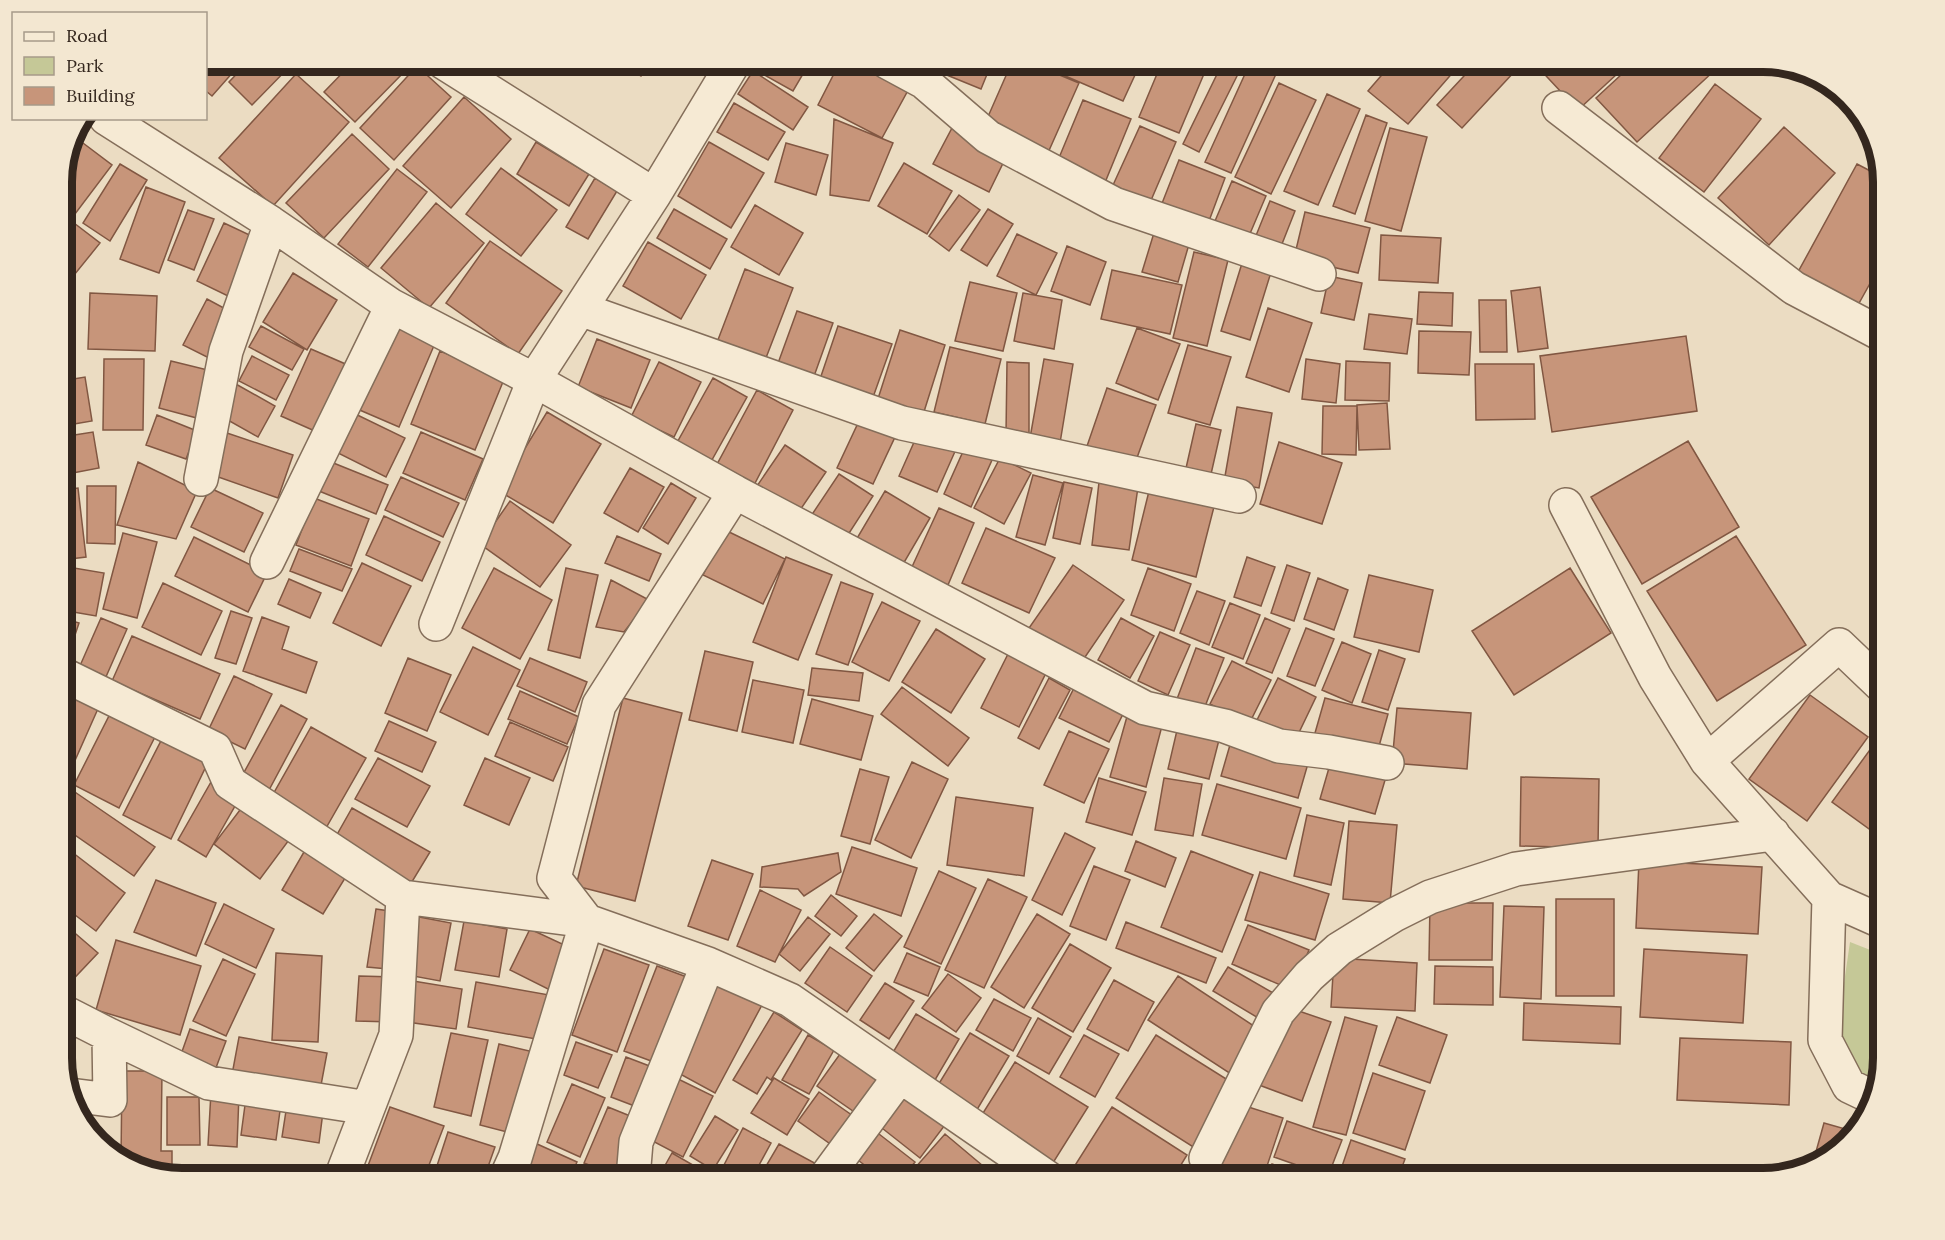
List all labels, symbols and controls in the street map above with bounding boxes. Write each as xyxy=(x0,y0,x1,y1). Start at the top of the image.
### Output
legend xyxy=(12,12,207,120)
text: Road xyxy=(66,24,108,47)
text: Park xyxy=(66,54,104,77)
text: Building xyxy=(66,84,136,107)

